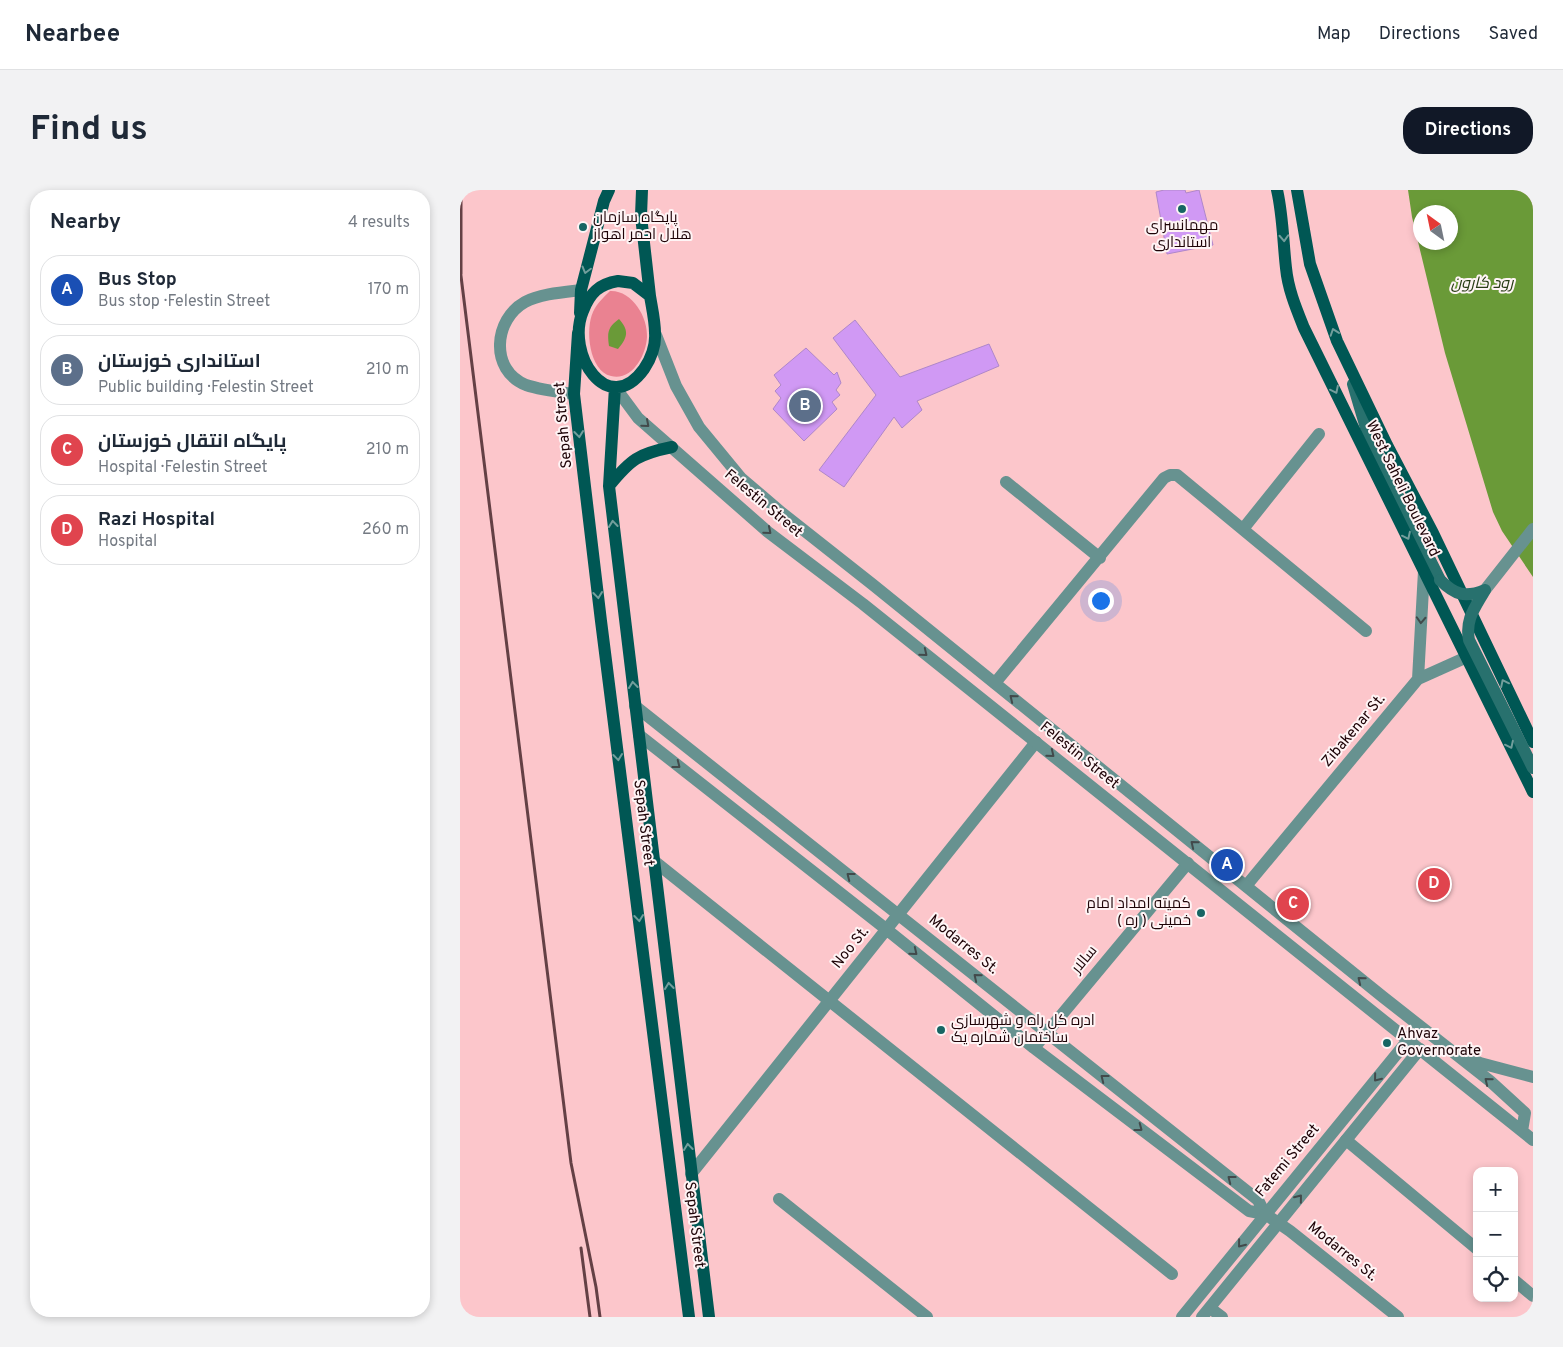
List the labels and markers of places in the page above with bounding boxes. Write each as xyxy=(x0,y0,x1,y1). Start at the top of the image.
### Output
marker: مهمانسرای استانداری xyxy=(1176,203,1188,215)
place label: پایگاه سازمان هلال احمر اهواز xyxy=(592,209,692,245)
place label: مهمانسرای استانداری xyxy=(1146,217,1218,253)
marker: پایگاه سازمان هلال احمر اهواز xyxy=(577,221,589,233)
pin: B xyxy=(789,387,821,425)
pin: A xyxy=(1211,846,1243,884)
pin: D xyxy=(1418,865,1450,903)
pin: C xyxy=(1277,885,1309,923)
place label: کمیته امداد امام خمینی ( ره ) xyxy=(1087,895,1191,931)
marker: کمیته امداد امام خمینی ( ره ) xyxy=(1195,907,1207,919)
place label: ادره کل راه و شهرسازی ساختمان شماره یک xyxy=(951,1012,1095,1048)
marker: ادره کل راه و شهرسازی ساختمان شماره یک xyxy=(935,1024,947,1036)
place label: Ahvaz Governorate xyxy=(1397,1025,1481,1061)
marker: Ahvaz Governorate xyxy=(1381,1037,1393,1049)

